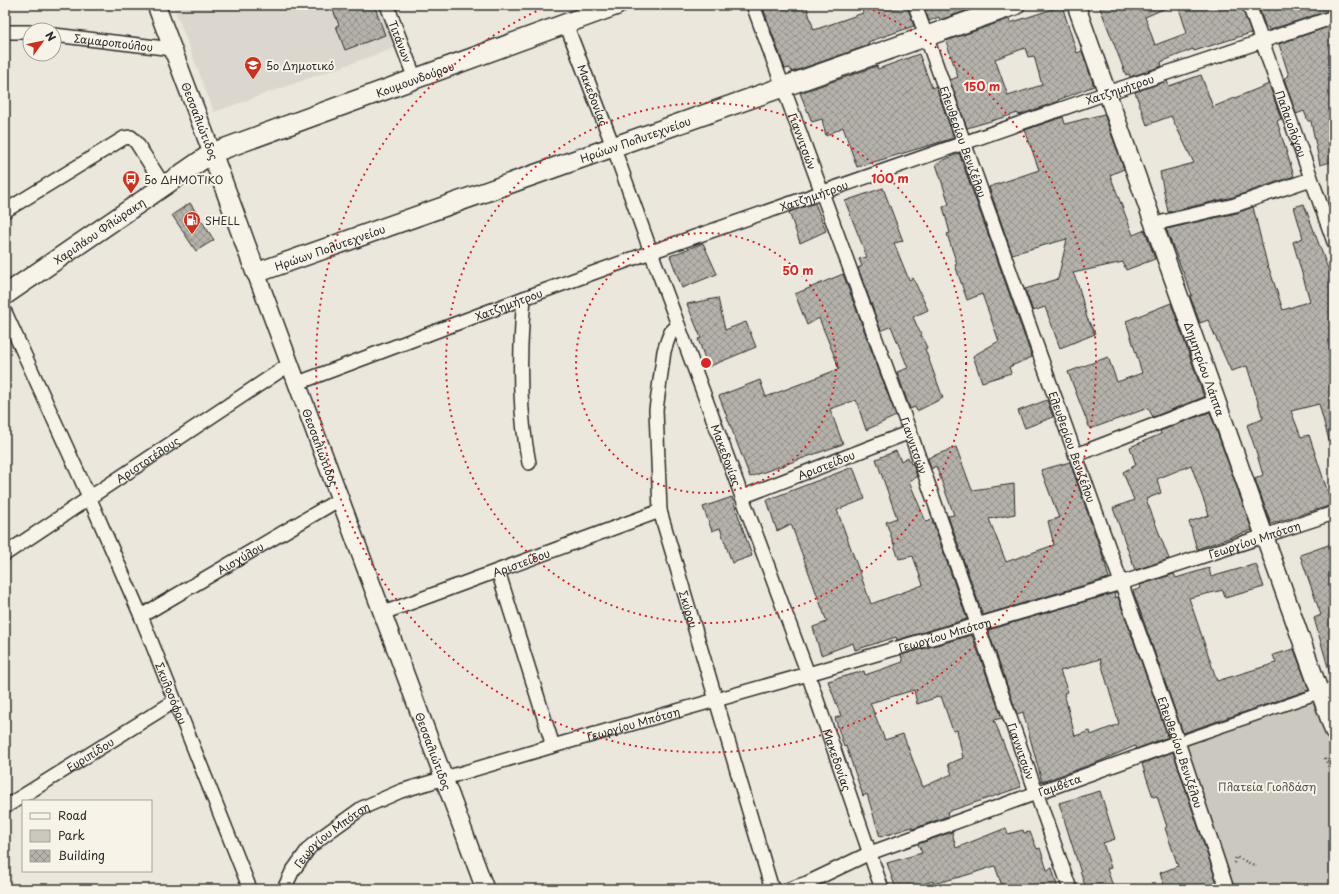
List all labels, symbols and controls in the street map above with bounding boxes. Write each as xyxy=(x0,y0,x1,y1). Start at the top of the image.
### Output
street label: Τιτάνων xyxy=(385,18,417,65)
north arrow xyxy=(22,22,62,62)
text: N xyxy=(41,28,60,45)
street label: Σαμαροπούλου xyxy=(73,29,154,55)
school or university icon: 5ο Δημοτικό xyxy=(243,55,263,80)
place label: 5ο Δημοτικό xyxy=(266,57,334,74)
street label: Κουμουνδούρου xyxy=(373,57,456,101)
street label: Μακεδονίας xyxy=(574,62,613,129)
street label: Χατζημήτρου xyxy=(1084,69,1156,108)
text: 150 m xyxy=(964,77,1000,95)
street label: Θεσσαλιώτιδος xyxy=(177,80,223,163)
street label: Ελευθερίου Βενιζέλου xyxy=(936,84,991,200)
street label: Παλαιολόγου xyxy=(1272,88,1311,159)
street label: Γιαννιτσών xyxy=(785,110,821,172)
street label: Ηρώων Πολυτεχνείου xyxy=(578,112,693,166)
bus stop icon: 5ο ΔΗΜΟΤΙΚΟ xyxy=(121,169,141,194)
text: 100 m xyxy=(871,169,909,187)
place label: 5ο ΔΗΜΟΤΙΚΟ xyxy=(144,171,223,188)
street label: Χατζημήτρου xyxy=(778,176,850,215)
street label: Χαριλάου Φλώρακη xyxy=(50,193,148,268)
fuel station icon: SHELL xyxy=(182,210,202,235)
place label: SHELL xyxy=(205,212,241,229)
street label: Ηρώων Πολυτεχνείου xyxy=(272,220,387,274)
text: 50 m xyxy=(782,261,814,279)
street label: Χατζημήτρου xyxy=(472,284,545,324)
street label: Δημητρίου Λάππα xyxy=(1181,319,1230,418)
centre of rings xyxy=(699,356,713,370)
street label: Ελευθερίου Βενιζέλου xyxy=(1045,389,1100,505)
street label: Θεσσαλιώτιδος xyxy=(299,406,343,489)
street label: Γιαννιτσών xyxy=(897,414,932,476)
street label: Μακεδονίας xyxy=(707,422,746,489)
street label: Αριστοτέλους xyxy=(112,431,183,487)
street label: Αριστείδου xyxy=(795,446,857,483)
street label: Γεωργίου Μπότση xyxy=(1206,516,1303,562)
street label: Αισχύλου xyxy=(214,537,267,578)
street label: Αριστείδου xyxy=(490,544,552,581)
street label: Σκύρου xyxy=(675,588,703,630)
street label: Γεωργίου Μπότση xyxy=(896,613,993,656)
street label: Σκυλοσόφου xyxy=(152,660,192,727)
street label: Ελευθερίου Βενιζέλου xyxy=(1154,694,1208,810)
street label: Γεωργίου Μπότση xyxy=(585,702,682,745)
street label: Θεσσαλιώτιδος xyxy=(411,710,456,793)
street label: Γιαννιτσών xyxy=(1004,720,1040,782)
street label: Μακεδονίας xyxy=(819,726,856,793)
street label: Ευριπίδου xyxy=(63,733,117,775)
street label: Γαμβέτα xyxy=(1035,769,1083,800)
park label: Πλατεία Γιολδάση xyxy=(1218,778,1316,795)
street label: Γεωργίου Μπότση xyxy=(289,797,372,871)
legend xyxy=(22,800,152,872)
text: Road xyxy=(58,806,87,824)
text: Park xyxy=(58,826,85,844)
text: Building xyxy=(58,846,105,864)

